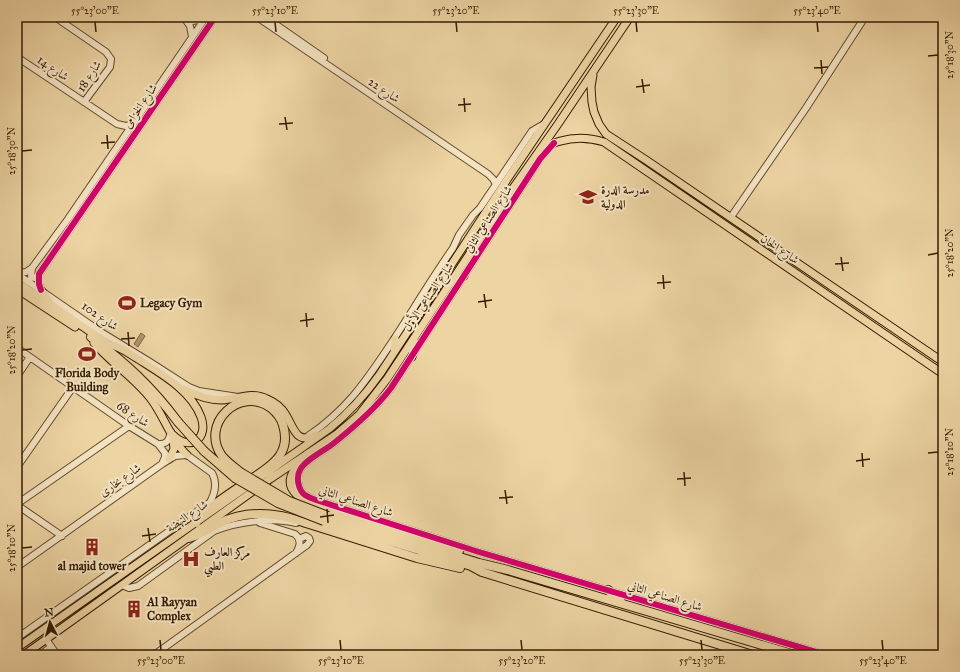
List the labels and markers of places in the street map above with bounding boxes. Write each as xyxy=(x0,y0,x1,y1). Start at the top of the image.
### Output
place label: مدرسة الدرة الدولية xyxy=(601,183,650,211)
school or university icon: مدرسة الدرة الدولية xyxy=(578,187,598,207)
sports icon: Legacy Gym xyxy=(117,293,137,313)
place label: Legacy Gym xyxy=(140,296,203,311)
sports icon: Florida Body Building xyxy=(77,344,97,364)
place label: Florida Body Building xyxy=(55,366,120,395)
building icon: al majid tower xyxy=(82,537,102,557)
place label: مركز العارف الطبي xyxy=(204,545,250,578)
hospital icon: مركز العارف الطبي xyxy=(181,549,201,569)
place label: al majid tower xyxy=(58,559,127,574)
place label: Al Rayyan Complex xyxy=(146,595,198,624)
building icon: Al Rayyan Complex xyxy=(124,599,144,619)

